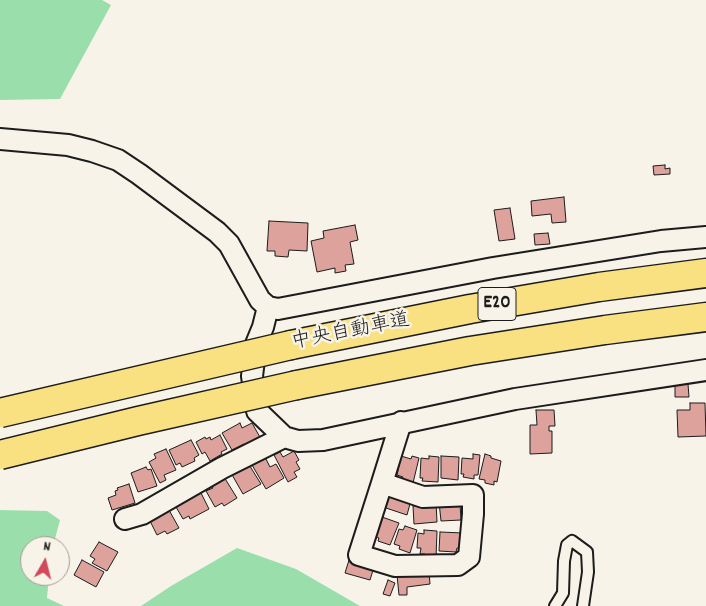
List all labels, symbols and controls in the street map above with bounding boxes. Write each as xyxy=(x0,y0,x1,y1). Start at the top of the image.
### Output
road number: E20 xyxy=(478,288,516,320)
street label: 中央自動車道 xyxy=(290,310,412,356)
north arrow xyxy=(20,536,70,586)
text: N xyxy=(42,537,52,558)

